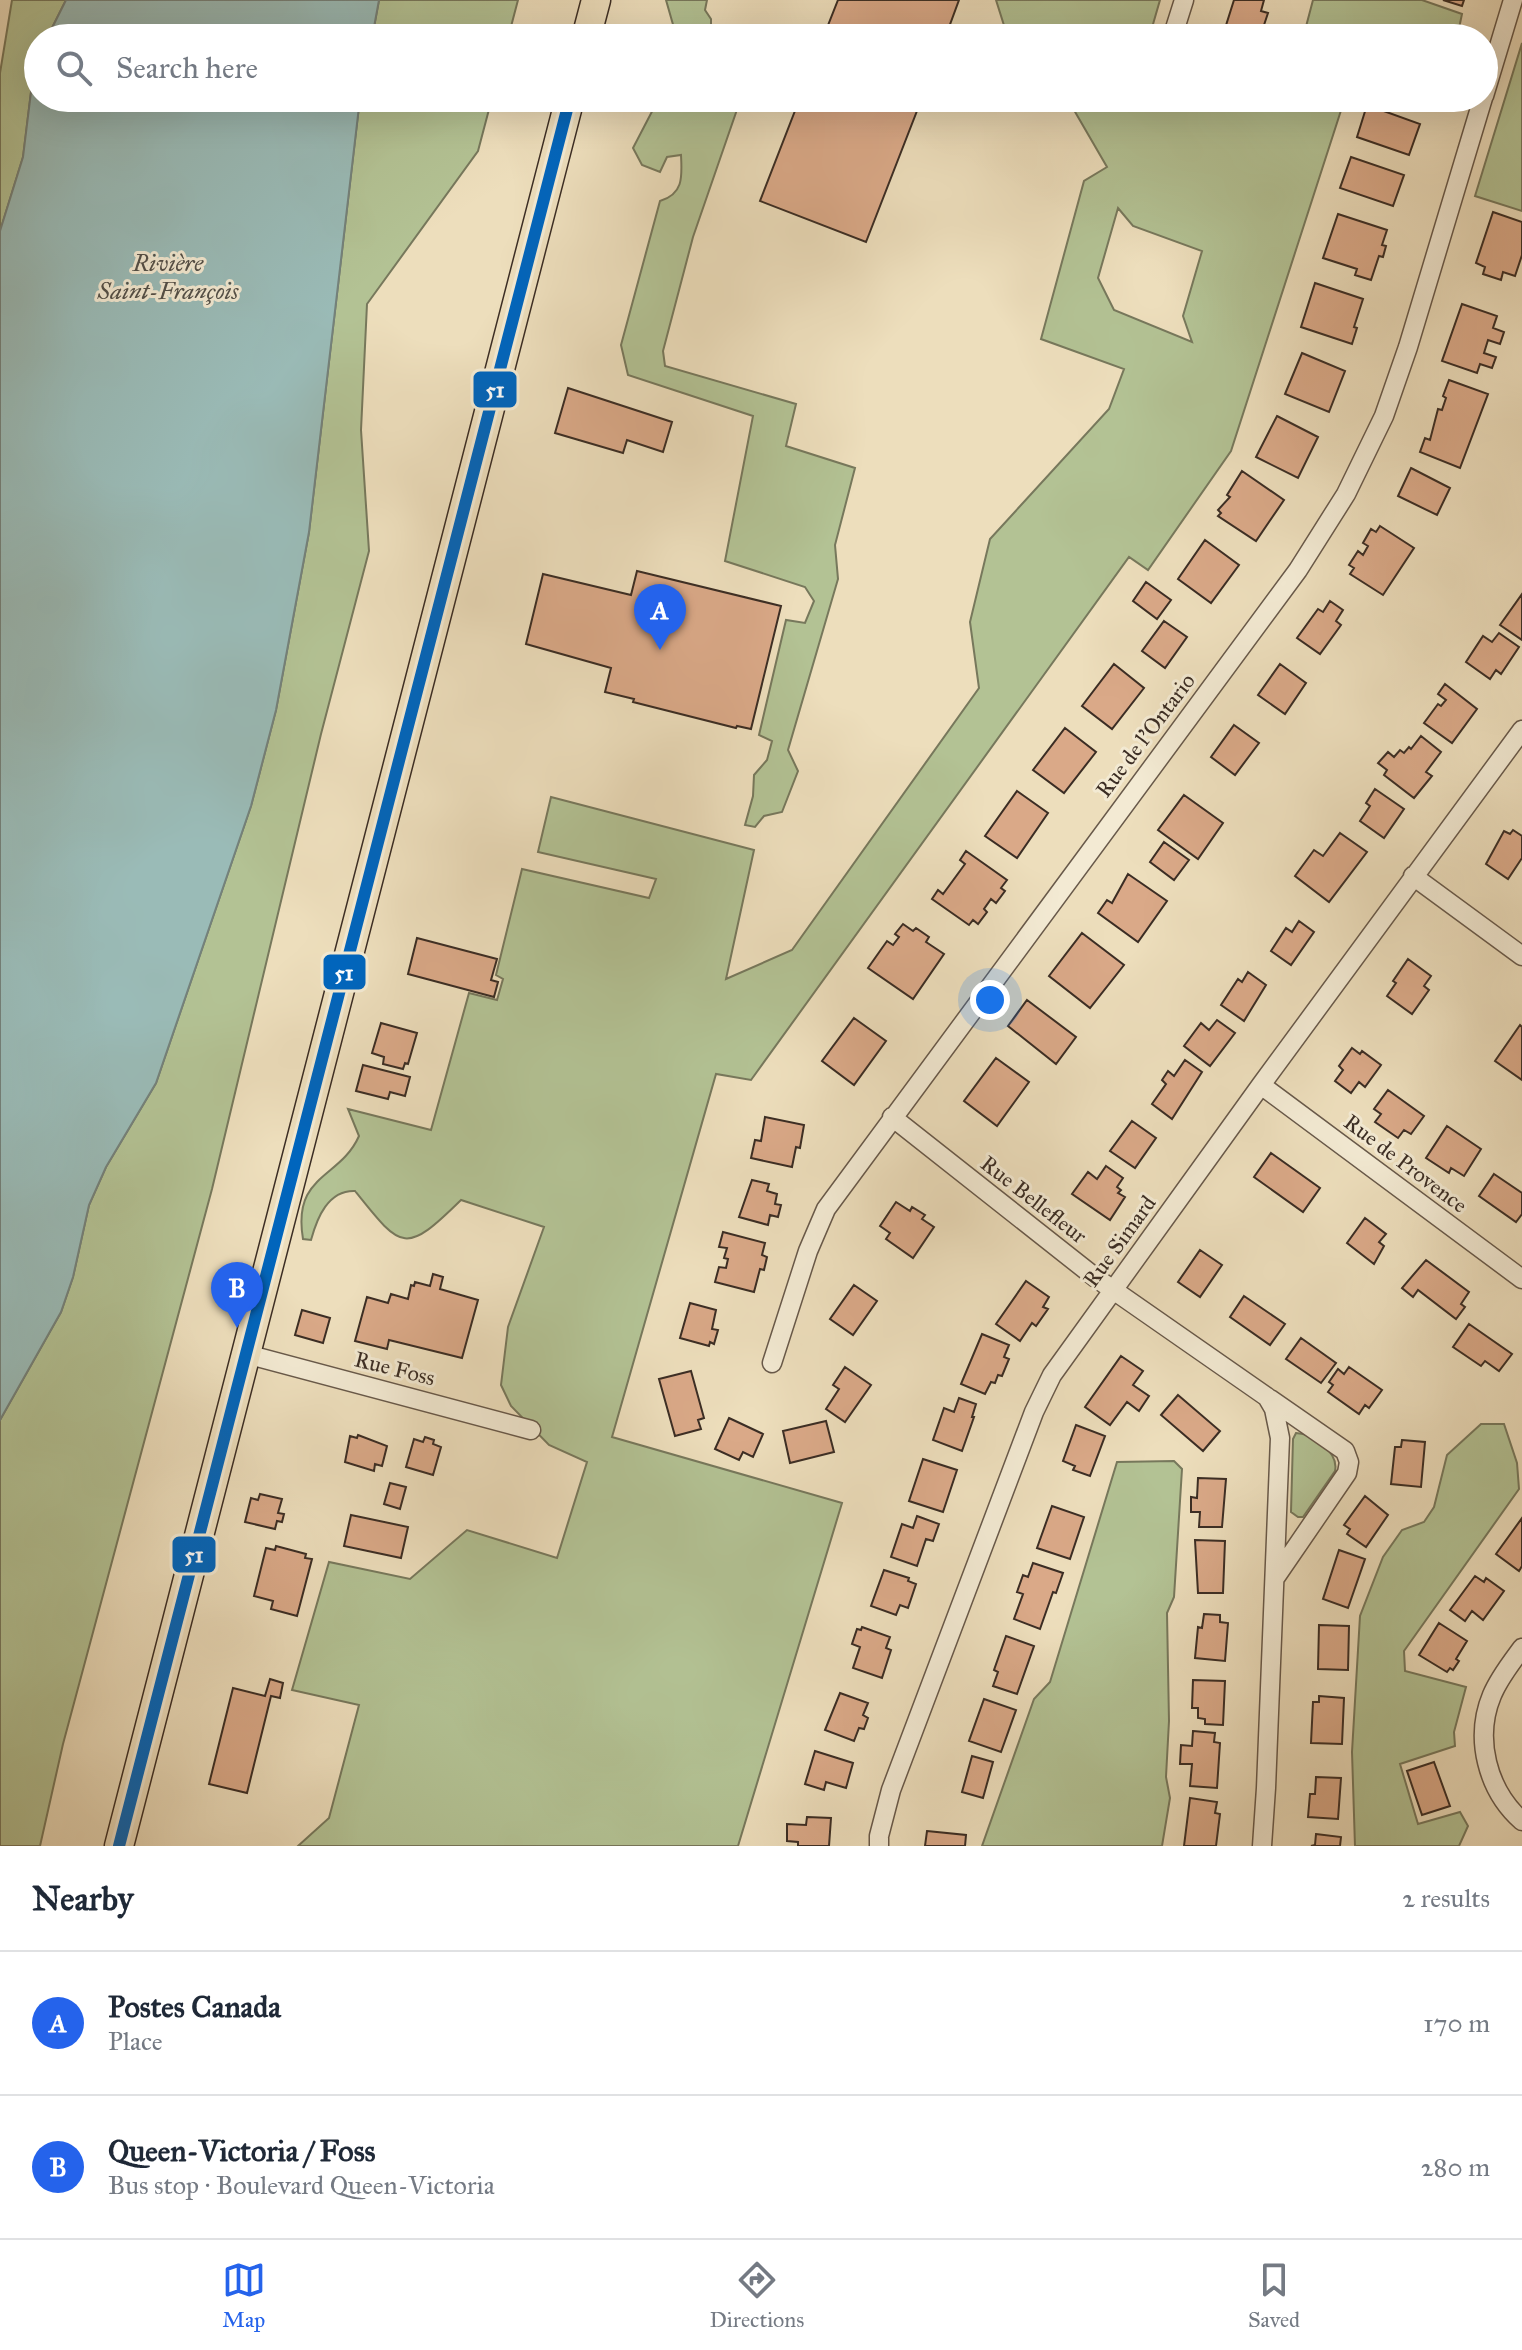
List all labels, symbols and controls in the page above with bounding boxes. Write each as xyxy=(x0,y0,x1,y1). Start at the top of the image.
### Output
search box xyxy=(24,24,1498,112)
icon: search xyxy=(52,46,96,90)
text: Search here xyxy=(116,50,258,86)
water label: Rivière Saint-François xyxy=(96,248,240,306)
line badge: 51 xyxy=(472,370,518,409)
text: 51 xyxy=(486,376,505,403)
pin: A xyxy=(634,584,686,650)
street label: Rue de l'Ontario xyxy=(1090,668,1201,803)
line badge: 51 xyxy=(322,953,367,991)
text: 51 xyxy=(335,959,354,986)
your location xyxy=(970,980,1010,1020)
street label: Rue de Provence xyxy=(1339,1108,1473,1219)
street label: Rue Bellefleur xyxy=(975,1150,1093,1250)
street label: Rue Simard xyxy=(1077,1190,1162,1292)
pin: B xyxy=(211,1262,263,1328)
street label: Rue Foss xyxy=(352,1345,438,1392)
line badge: 51 xyxy=(171,1535,217,1574)
text: 51 xyxy=(185,1541,204,1568)
text: Nearby xyxy=(32,1878,134,1919)
text: 2 results xyxy=(1402,1882,1490,1914)
text: Postes Canada xyxy=(108,1989,281,2025)
text: A xyxy=(49,2007,67,2039)
text: 170 m xyxy=(1423,2007,1490,2039)
text: Place xyxy=(108,2025,163,2057)
text: Queen-Victoria / Foss xyxy=(108,2133,376,2169)
text: B xyxy=(49,2151,67,2183)
text: 280 m xyxy=(1421,2151,1490,2183)
text: Bus stop · Boulevard Queen-Victoria xyxy=(108,2169,495,2201)
tab: Map xyxy=(222,2258,266,2333)
tab: Directions xyxy=(709,2258,804,2333)
tab: Saved xyxy=(1248,2258,1300,2333)

